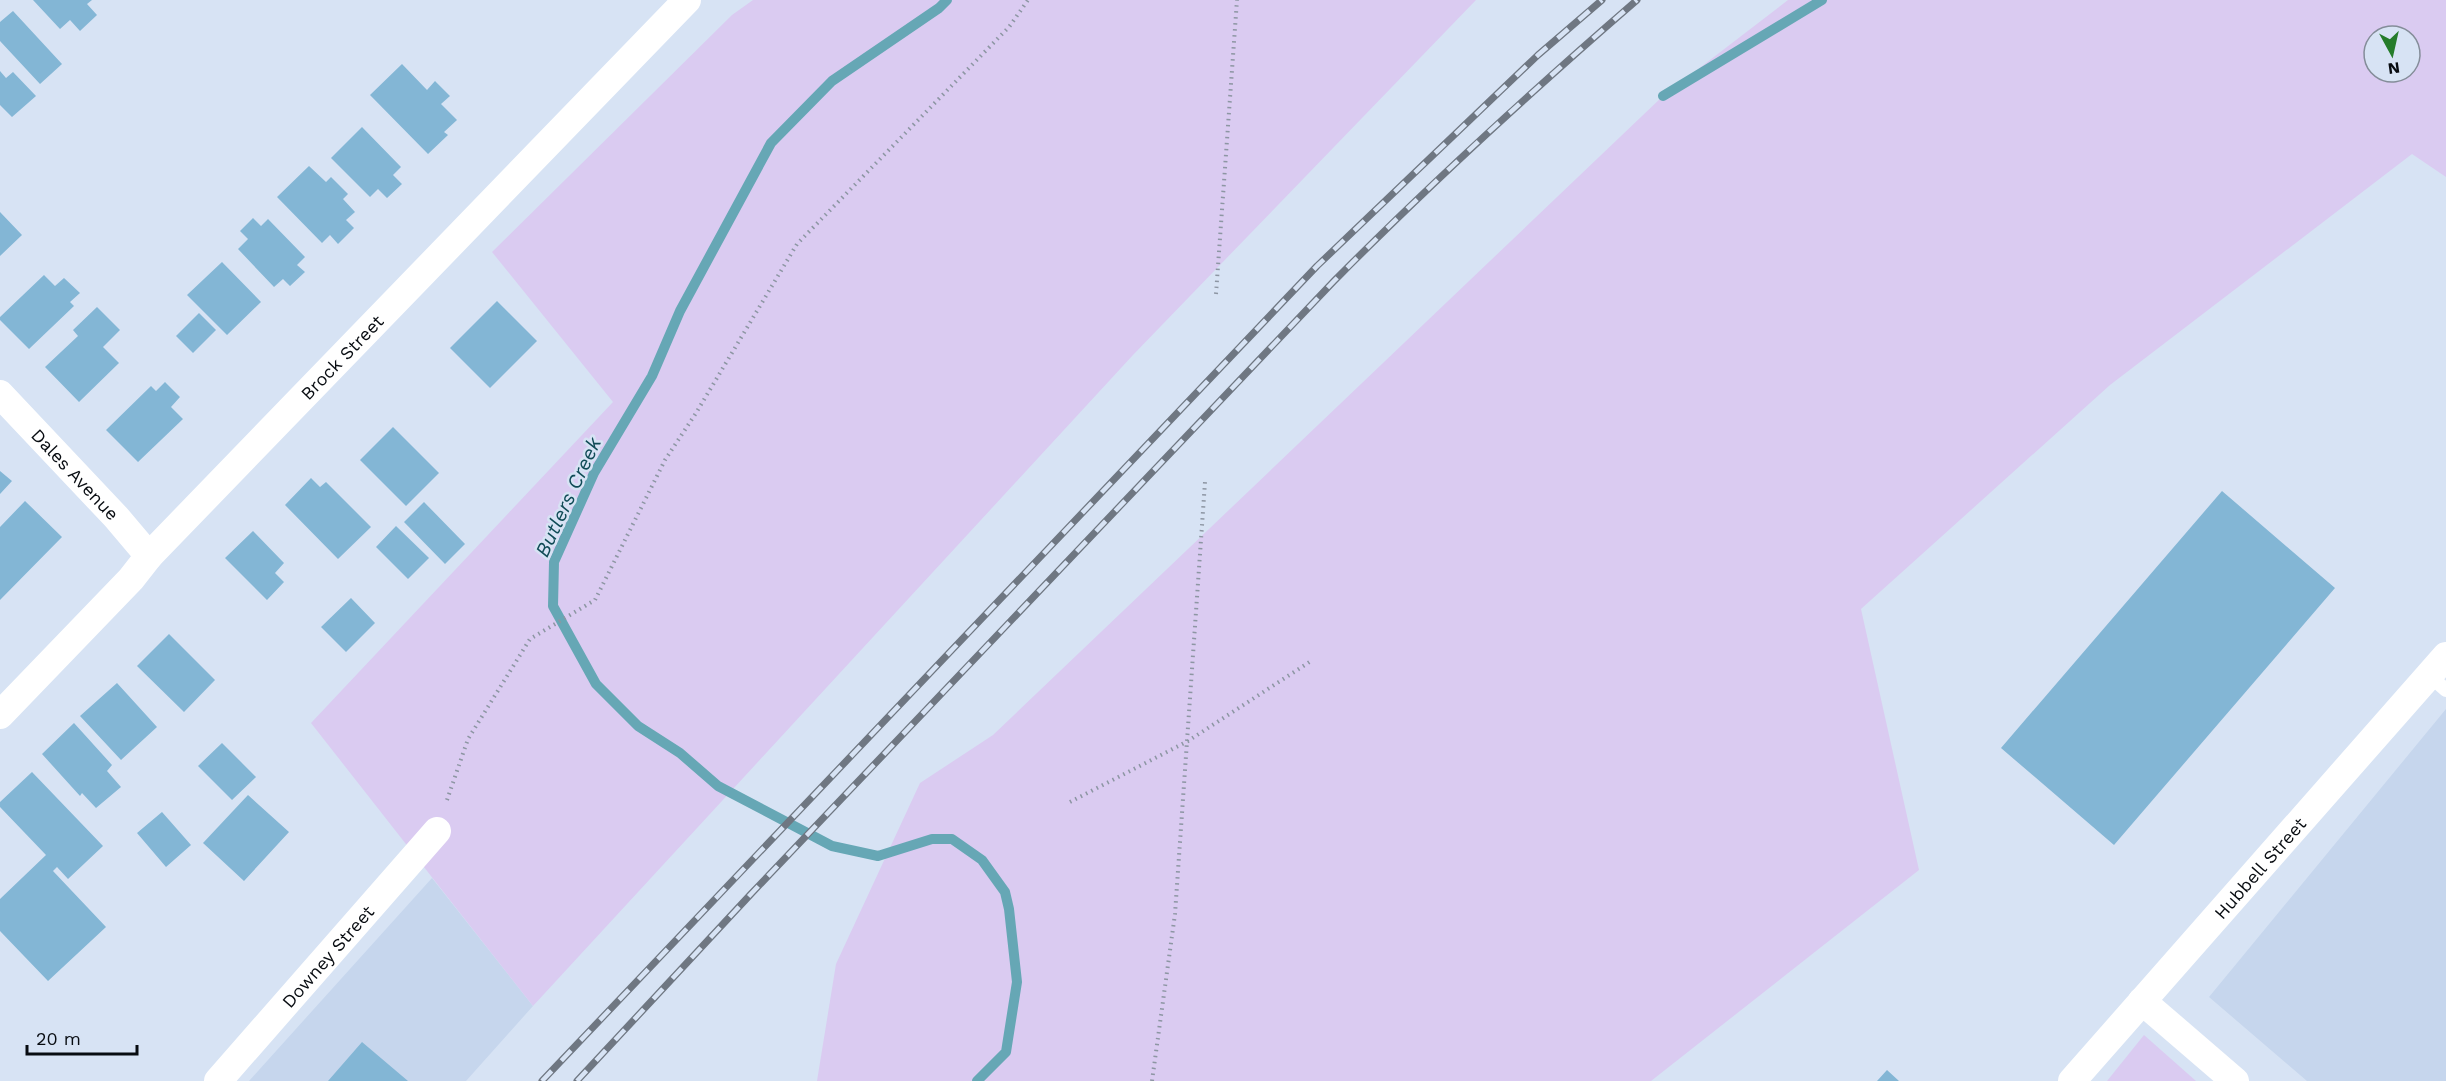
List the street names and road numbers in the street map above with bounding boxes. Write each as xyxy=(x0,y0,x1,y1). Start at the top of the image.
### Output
street label: Brock Street xyxy=(296,310,388,404)
street label: Dales Avenue xyxy=(27,424,123,524)
street label: Hubbell Street xyxy=(2209,812,2310,923)
street label: Downey Street xyxy=(277,900,378,1012)

